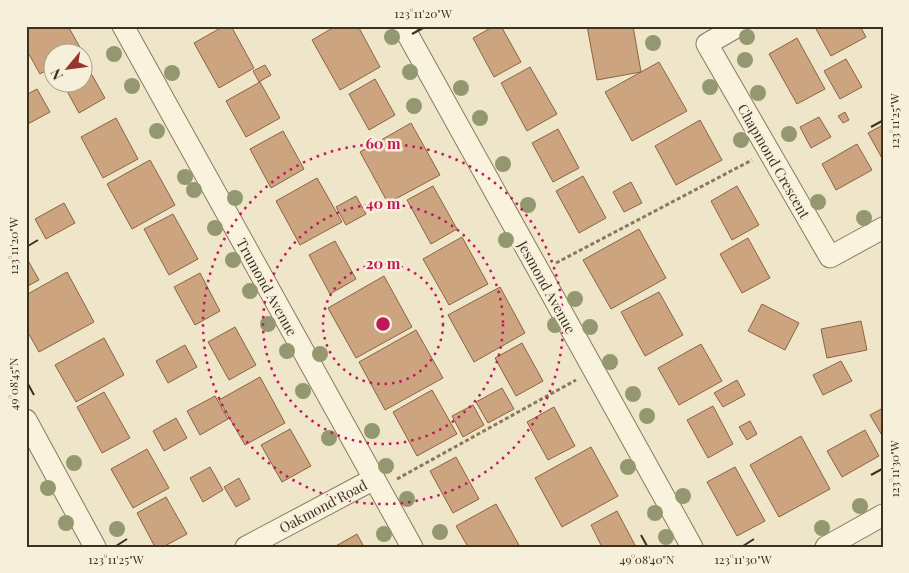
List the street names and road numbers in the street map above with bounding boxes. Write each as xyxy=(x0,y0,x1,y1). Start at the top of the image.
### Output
street label: Chapmond Crescent xyxy=(733,100,815,223)
street label: Trumond Avenue xyxy=(232,235,302,339)
street label: Jesmond Avenue xyxy=(513,236,580,337)
street label: Oakmond Road xyxy=(276,475,370,537)

